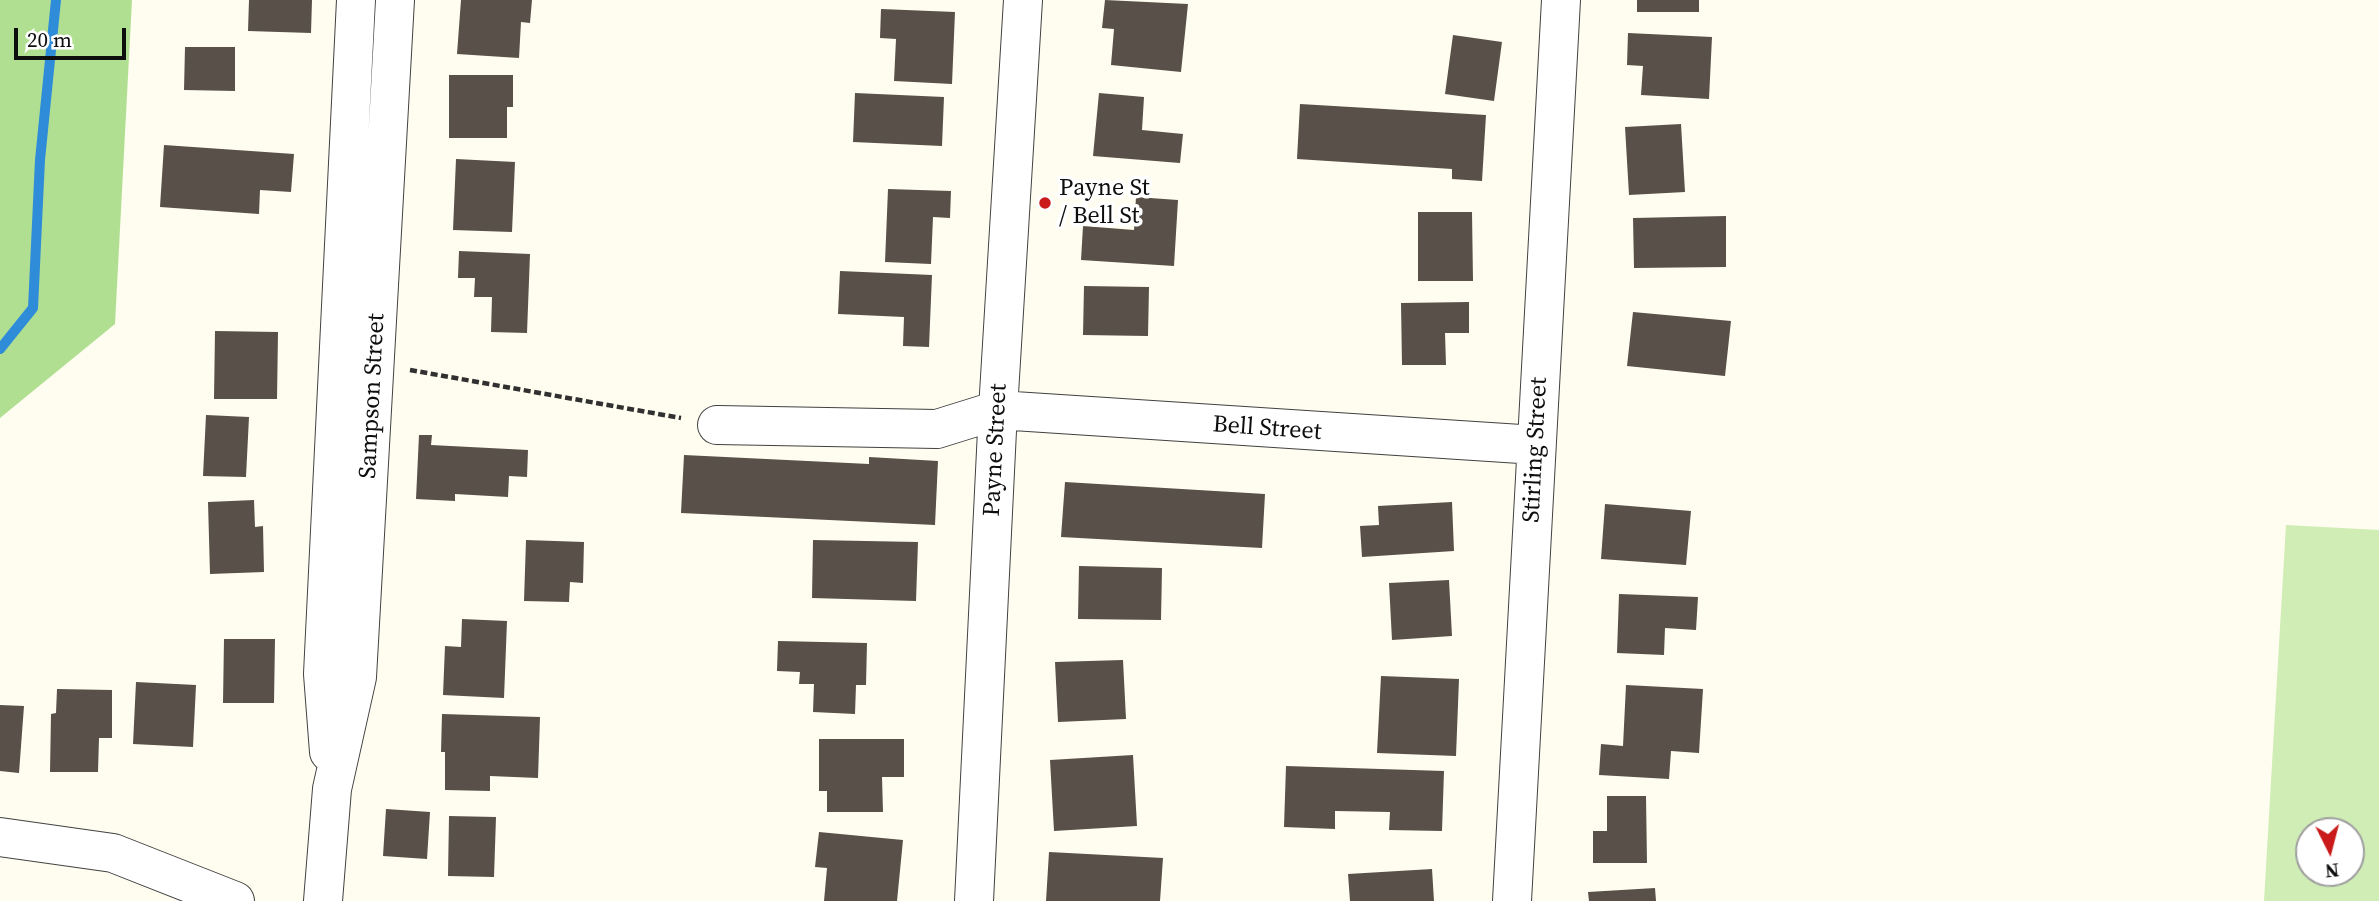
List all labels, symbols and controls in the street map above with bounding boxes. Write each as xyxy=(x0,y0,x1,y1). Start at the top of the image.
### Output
scale bar xyxy=(18,14,130,58)
text: 20 m xyxy=(27,25,72,54)
place label: Payne St / Bell St xyxy=(1059,175,1150,231)
marker: Payne St / Bell St xyxy=(1037,195,1053,211)
street label: Sampson Street xyxy=(354,313,392,479)
street label: Stirling Street xyxy=(1518,376,1554,524)
street label: Payne Street xyxy=(978,383,1014,517)
street label: Bell Street xyxy=(1212,411,1322,447)
north arrow xyxy=(2295,817,2365,887)
text: N xyxy=(2324,857,2340,885)

